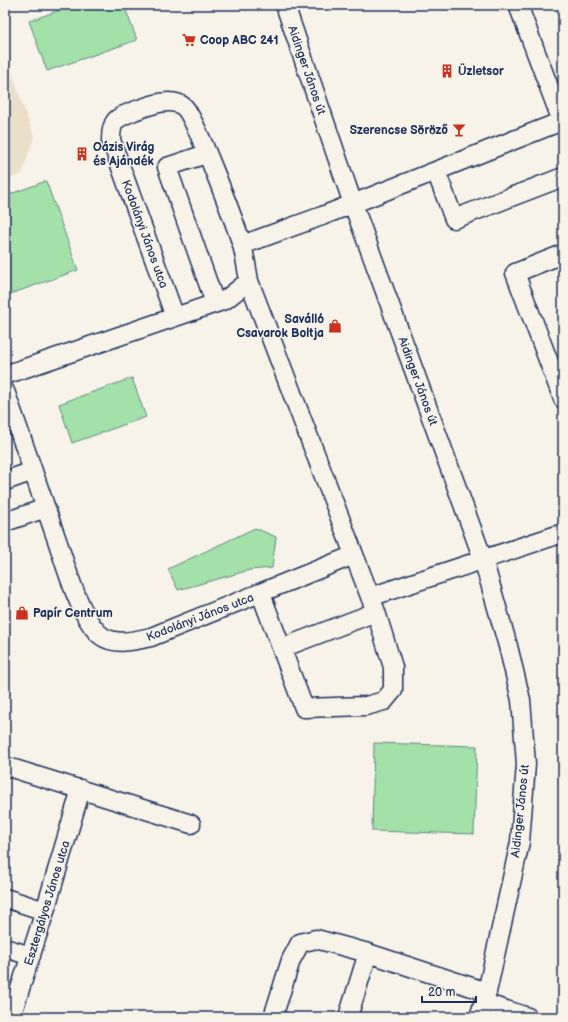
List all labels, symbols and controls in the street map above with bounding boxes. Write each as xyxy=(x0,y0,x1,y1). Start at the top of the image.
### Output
street label: Aidinger János út xyxy=(284,24,329,117)
supermarket icon: Coop ABC 241 xyxy=(181,32,197,48)
place label: Coop ABC 241 xyxy=(200,33,278,48)
building icon: Üzletsor xyxy=(439,63,455,79)
place label: Üzletsor xyxy=(458,63,504,79)
bar icon: Szerencse Söröző xyxy=(451,122,467,138)
place label: Szerencse Söröző xyxy=(350,123,448,138)
place label: Oázis Virág és Ajándék xyxy=(93,140,155,169)
building icon: Oázis Virág és Ajándék xyxy=(74,146,90,162)
street label: Kodolányi János utca xyxy=(118,178,171,290)
place label: Saválló Csavarok Boltja xyxy=(236,312,324,341)
shop icon: Saválló Csavarok Boltja xyxy=(327,318,343,334)
street label: Aidinger János út xyxy=(395,335,441,428)
street label: Kodolányi János utca xyxy=(144,590,256,645)
shop icon: Papír Centrum xyxy=(14,605,30,621)
place label: Papír Centrum xyxy=(33,606,113,621)
street label: Aidinger János út xyxy=(508,763,533,858)
street label: Esztergályos János utca xyxy=(21,839,74,967)
scale bar xyxy=(422,978,476,1004)
text: 20 m xyxy=(428,985,455,1000)

